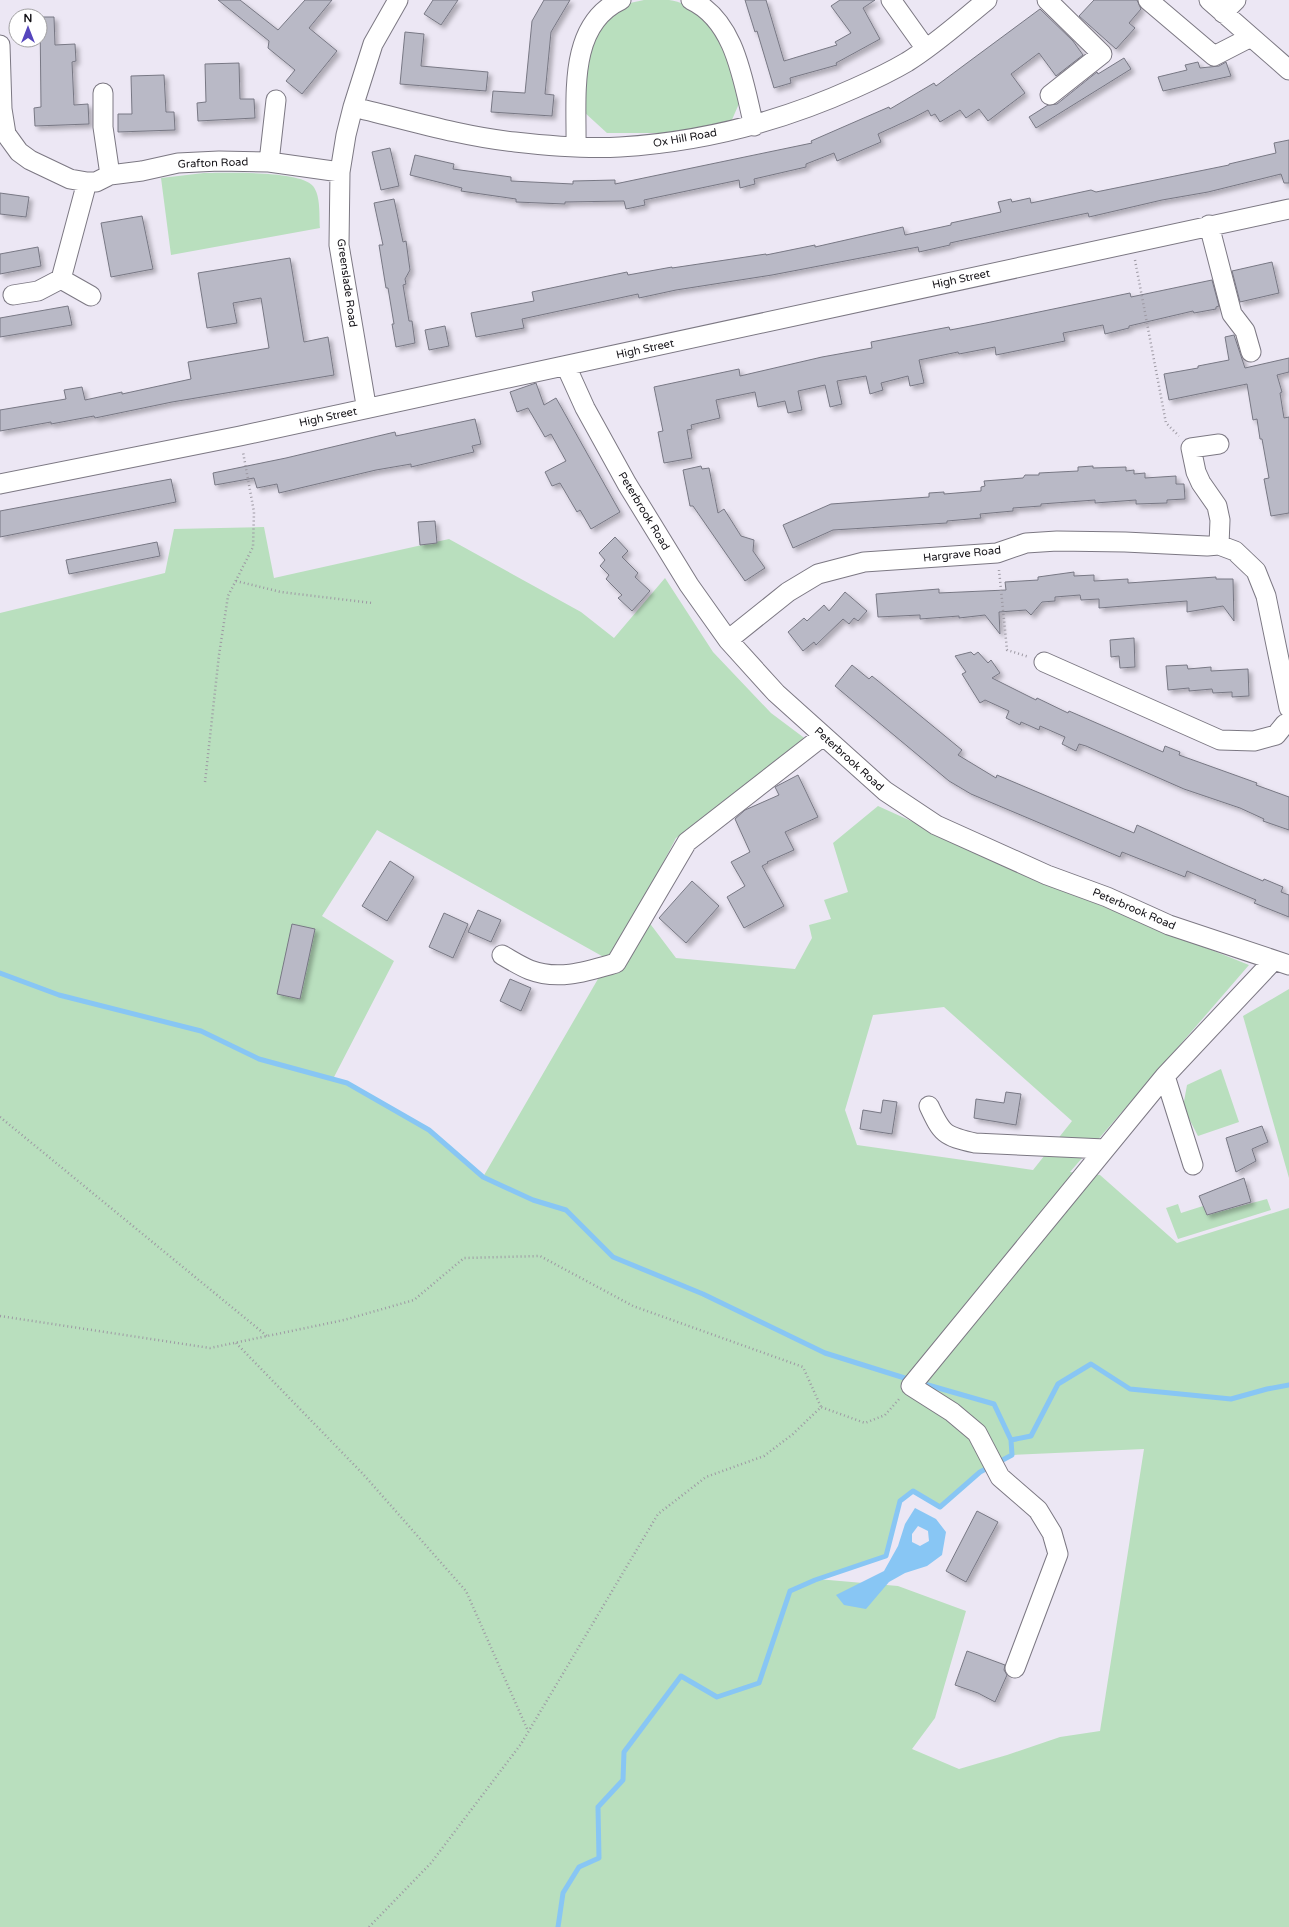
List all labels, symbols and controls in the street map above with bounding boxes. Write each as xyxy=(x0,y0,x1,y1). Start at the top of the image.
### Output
north arrow xyxy=(8,8,48,48)
text: N xyxy=(24,12,32,25)
street label: Ox Hill Road xyxy=(652,126,718,150)
street label: Grafton Road xyxy=(177,155,249,171)
street label: Greenslade Road xyxy=(334,238,360,328)
street label: High Street xyxy=(931,267,991,291)
street label: High Street xyxy=(615,337,675,361)
street label: High Street xyxy=(298,405,358,429)
street label: Peterbrook Road xyxy=(616,470,672,552)
street label: Hargrave Road xyxy=(922,543,1002,565)
street label: Peterbrook Road xyxy=(812,724,886,794)
street label: Peterbrook Road xyxy=(1091,886,1178,932)

